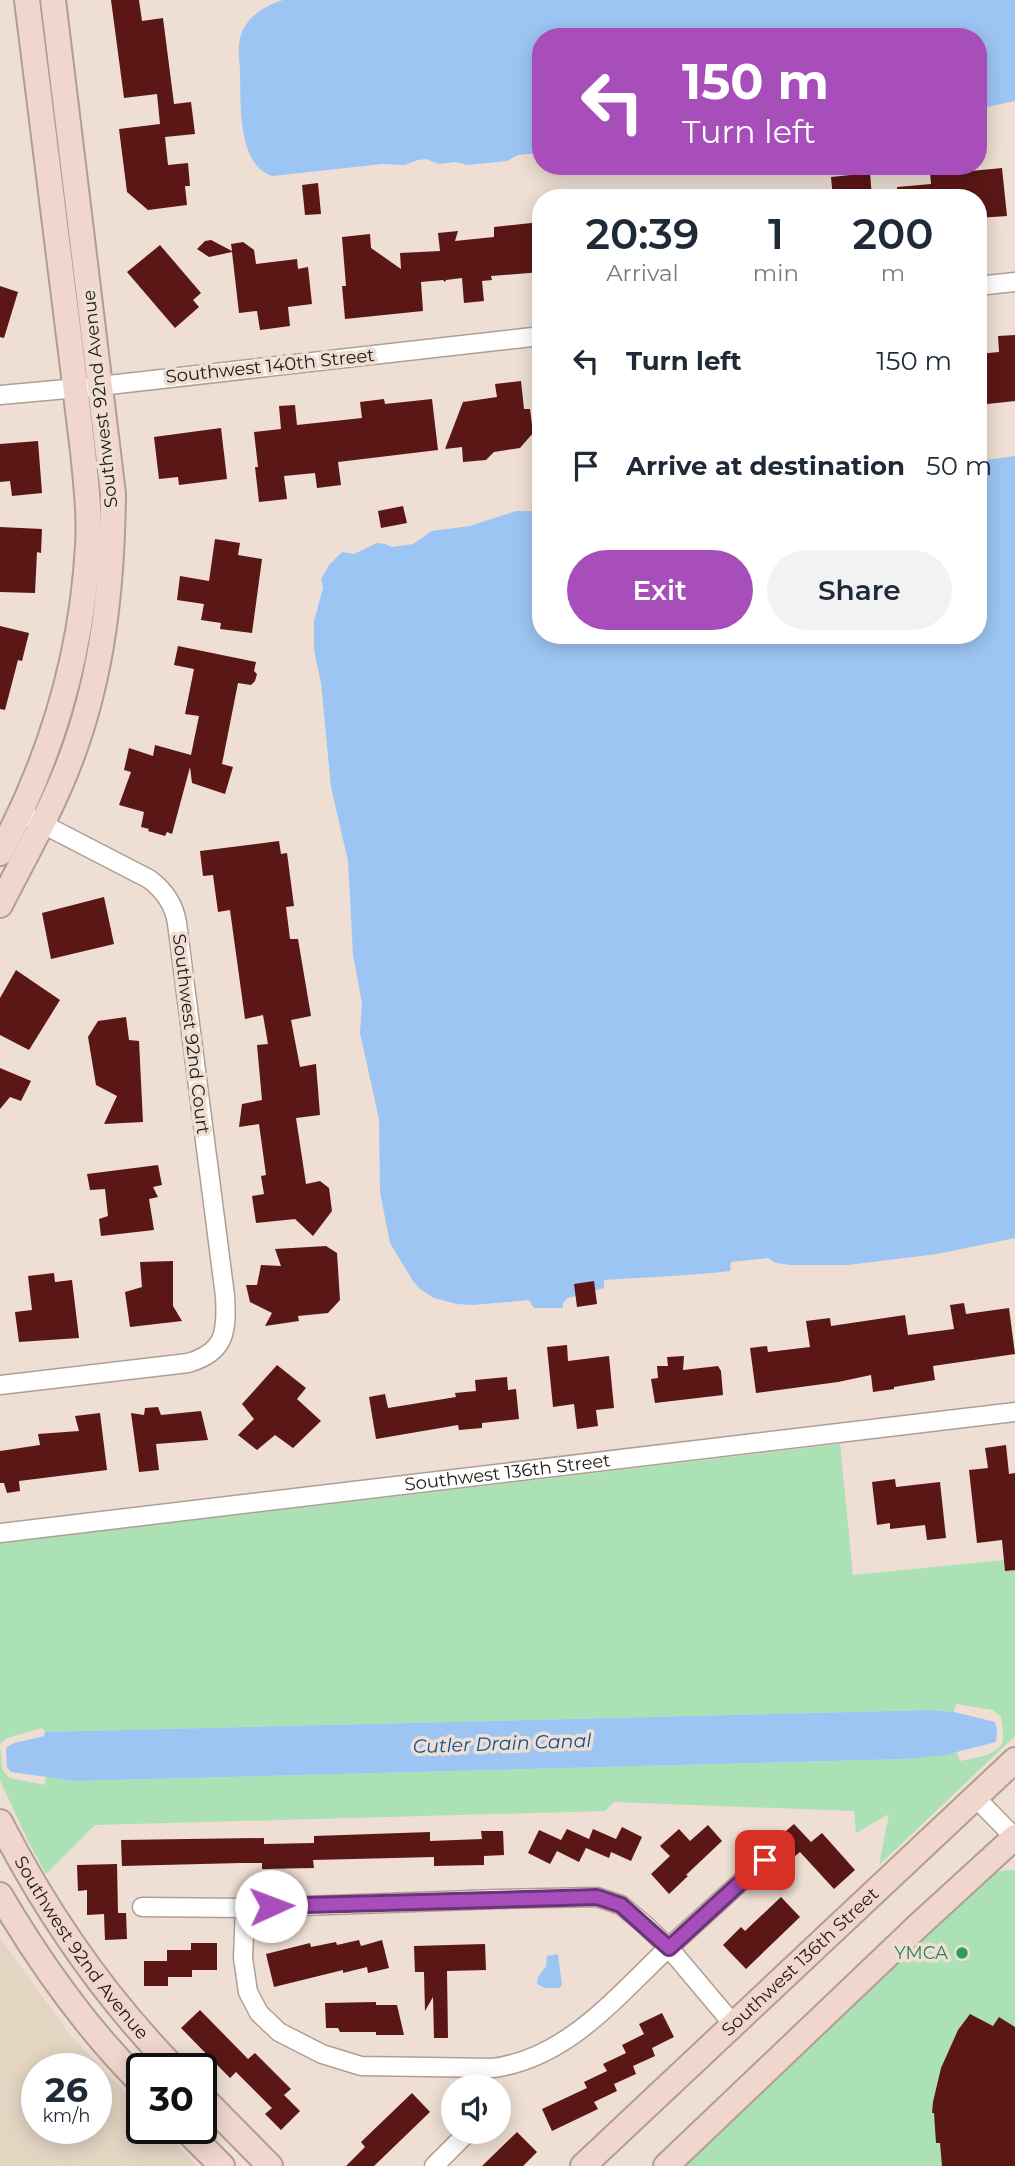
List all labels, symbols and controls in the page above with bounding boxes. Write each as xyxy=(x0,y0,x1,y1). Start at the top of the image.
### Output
text: 150 m xyxy=(682,52,829,111)
icon: left xyxy=(567,56,658,147)
text: Turn left xyxy=(682,112,816,151)
text: 20:39 xyxy=(586,208,699,260)
text: 1 xyxy=(768,208,784,260)
text: 200 xyxy=(852,208,933,260)
text: Arrival xyxy=(606,259,679,287)
text: min xyxy=(753,259,799,287)
text: m xyxy=(881,259,905,287)
street label: Southwest 92nd Avenue xyxy=(78,289,122,509)
icon: left xyxy=(567,342,605,380)
street label: Southwest 140th Street xyxy=(164,344,376,388)
text: Turn left xyxy=(626,345,742,377)
text: 150 m xyxy=(876,345,952,377)
icon: arrive xyxy=(567,447,605,485)
text: Arrive at destination xyxy=(626,450,905,482)
text: 50 m xyxy=(926,450,992,482)
button: Exit xyxy=(567,550,753,630)
button: Share xyxy=(767,550,952,630)
street label: Southwest 92nd Court xyxy=(168,933,214,1135)
street label: Southwest 136th Street xyxy=(403,1449,612,1496)
water label: Cutler Drain Canal xyxy=(412,1729,593,1758)
pin xyxy=(735,1830,795,1890)
icon: arrive xyxy=(746,1841,784,1879)
street label: Southwest 92nd Avenue xyxy=(9,1852,153,2044)
position arrow xyxy=(234,1869,308,1943)
street label: Southwest 136th Street xyxy=(717,1883,883,2041)
place label: YMCA xyxy=(894,1942,948,1964)
marker: YMCA xyxy=(954,1945,970,1961)
speed limit sign: 30 xyxy=(126,2053,217,2144)
text: 26 xyxy=(45,2068,88,2111)
map controls xyxy=(441,2074,511,2144)
button: sound xyxy=(441,2074,511,2144)
text: km/h xyxy=(42,2105,91,2127)

